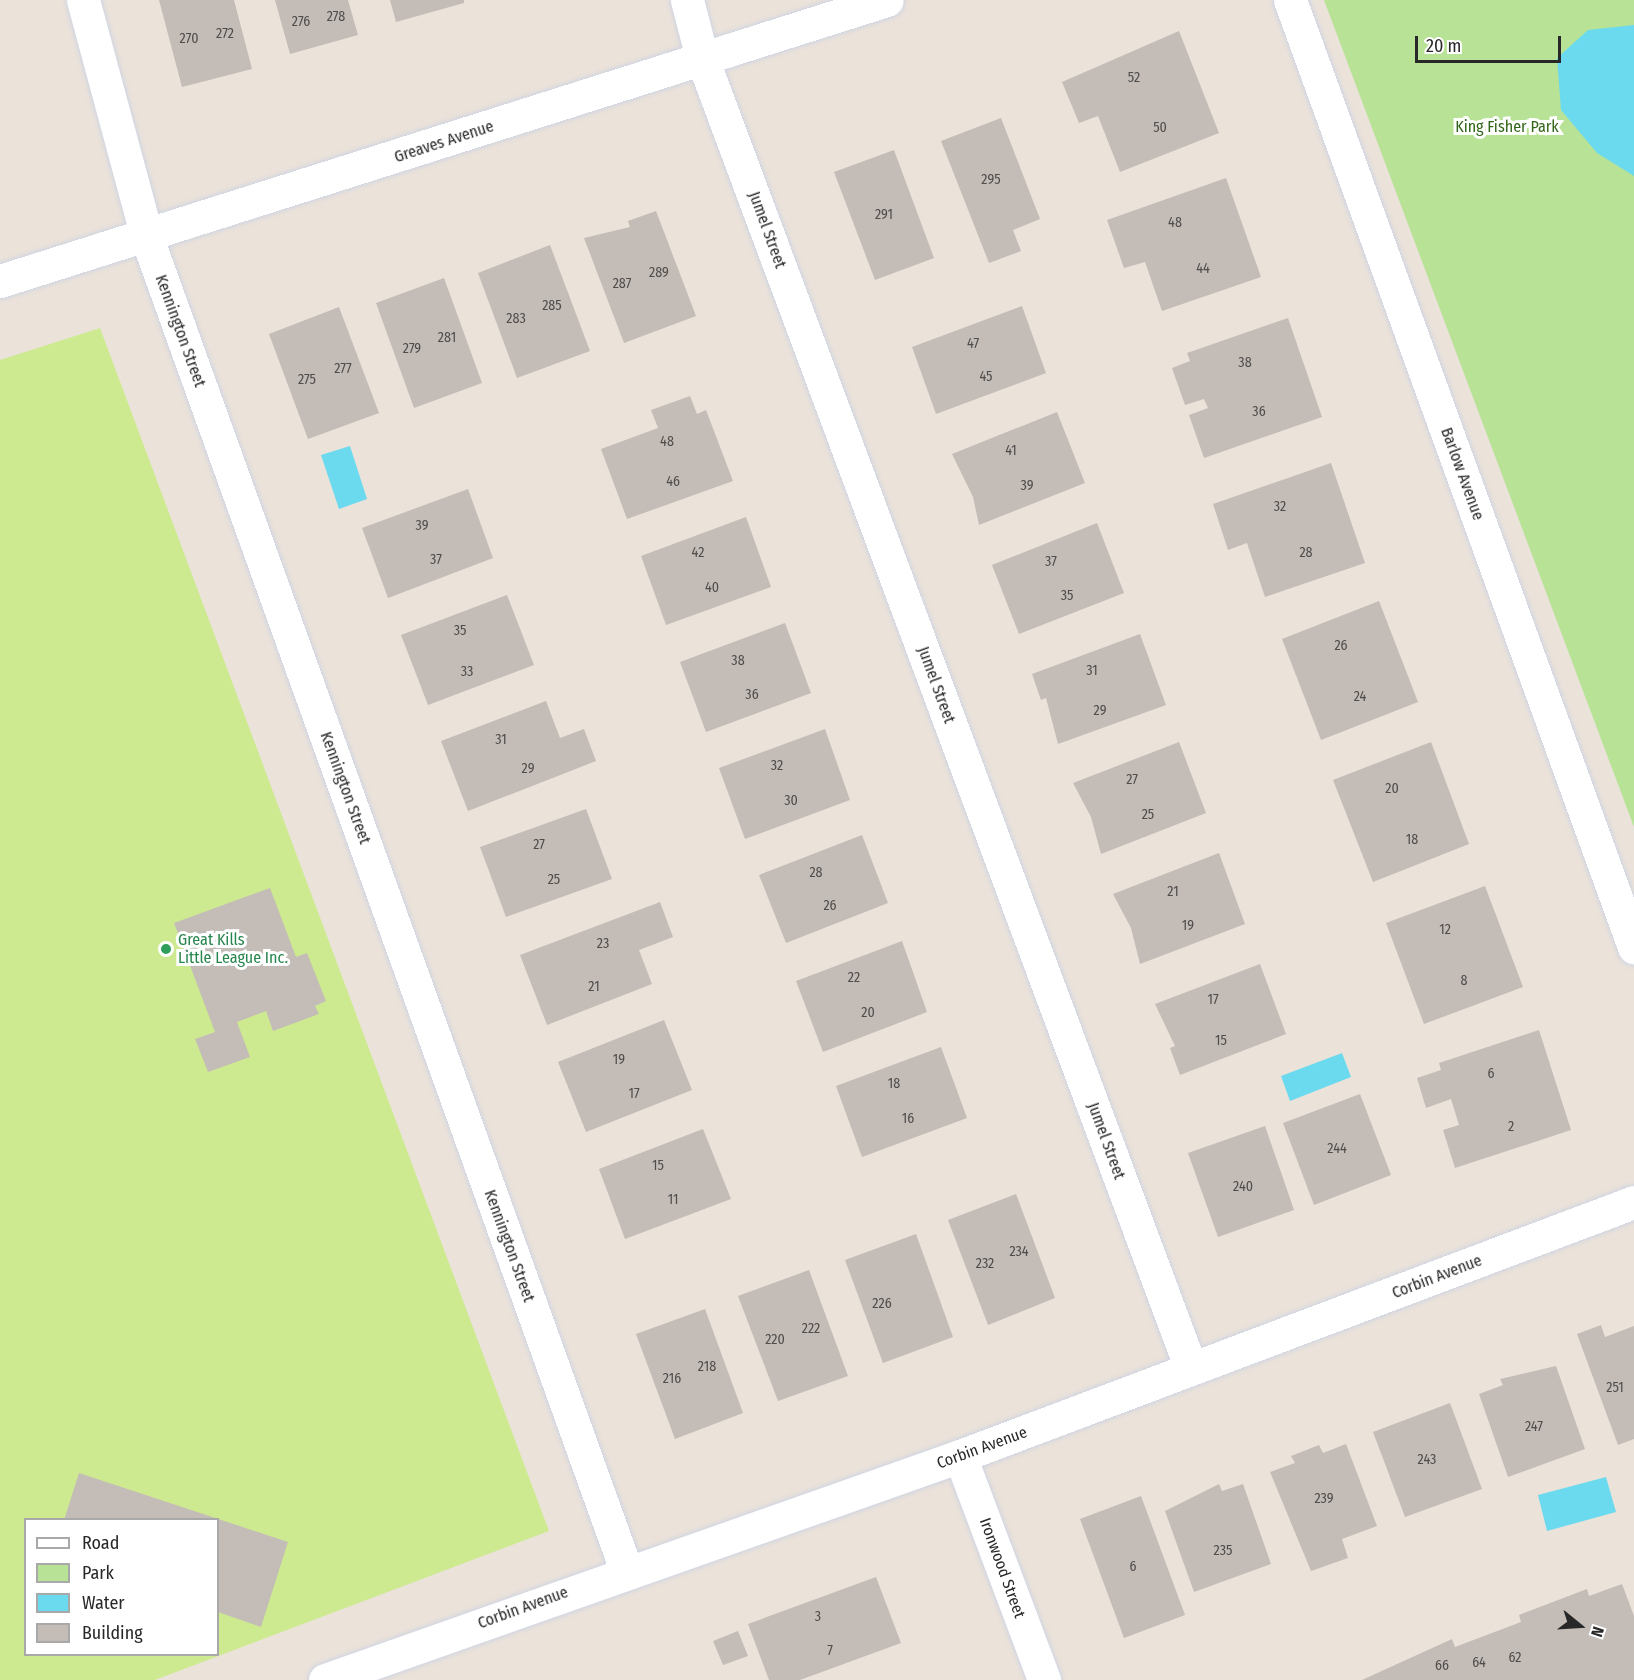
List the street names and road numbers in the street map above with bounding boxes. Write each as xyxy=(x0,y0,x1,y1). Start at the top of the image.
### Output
street label: Greaves Avenue xyxy=(392,117,496,167)
street label: Jumel Street xyxy=(744,189,790,271)
street label: Kennington Street xyxy=(151,272,209,390)
street label: Barlow Avenue xyxy=(1436,425,1488,523)
street label: Jumel Street xyxy=(913,644,959,726)
street label: Kennington Street xyxy=(316,729,374,847)
street label: Jumel Street xyxy=(1083,1100,1129,1182)
street label: Kennington Street xyxy=(480,1187,538,1305)
street label: Corbin Avenue xyxy=(1389,1251,1485,1303)
street label: Corbin Avenue xyxy=(934,1423,1030,1473)
street label: Ironwood Street xyxy=(975,1515,1029,1621)
street label: Corbin Avenue xyxy=(475,1583,571,1633)

